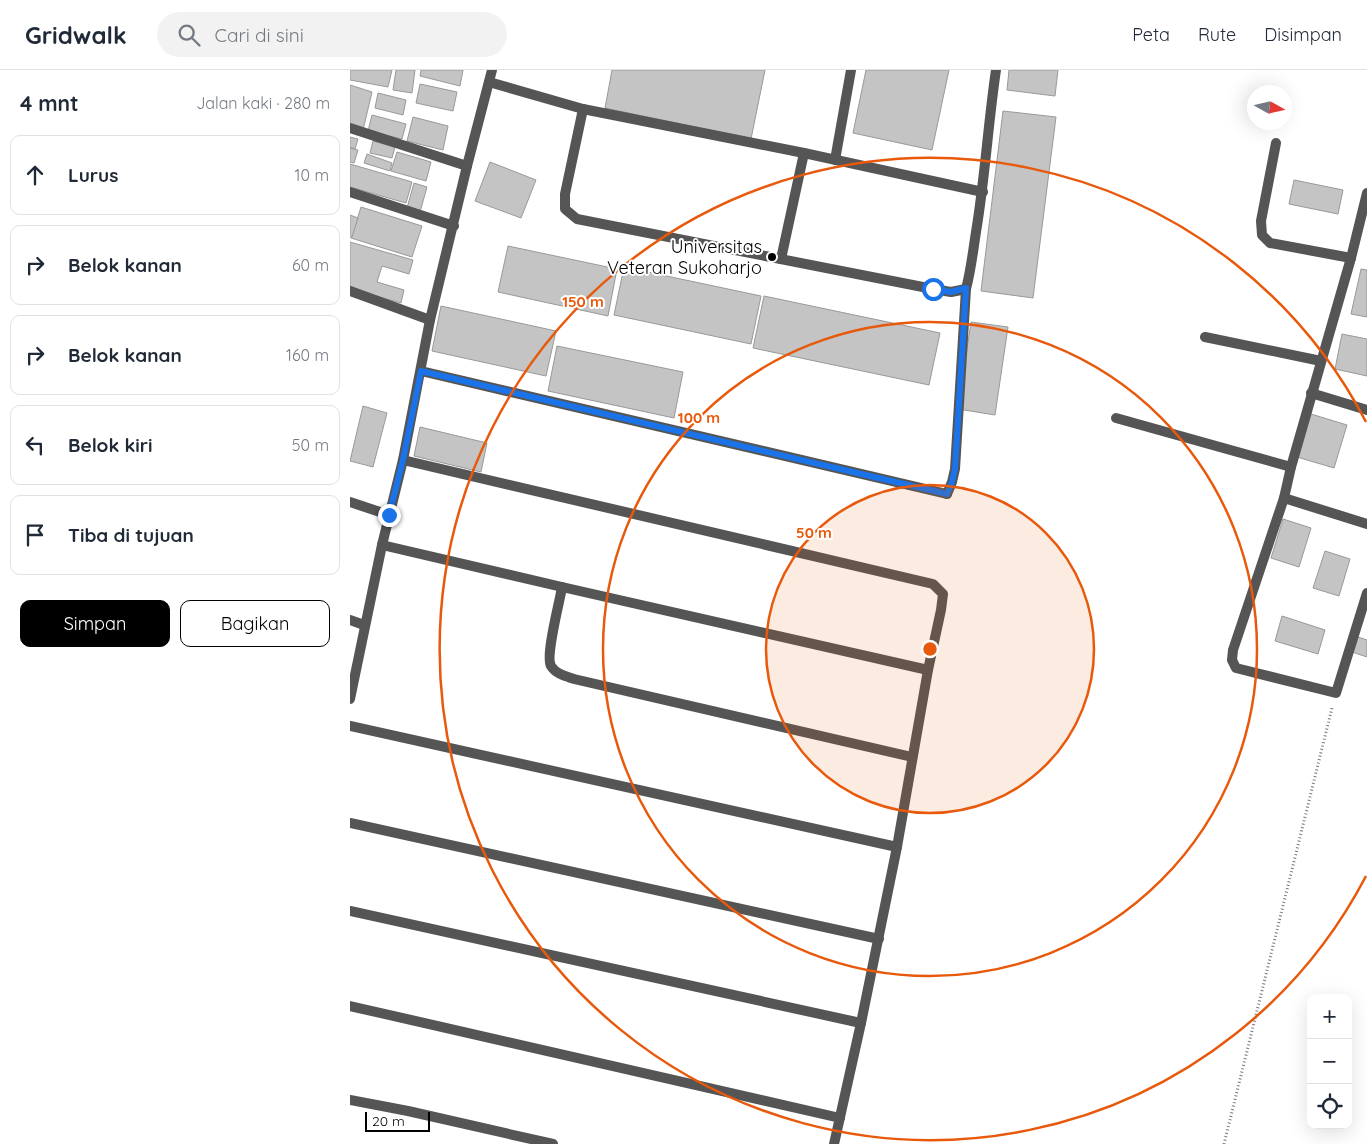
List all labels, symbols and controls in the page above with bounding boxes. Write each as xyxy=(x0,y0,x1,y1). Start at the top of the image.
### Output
search box xyxy=(157,12,507,57)
text: Gridwalk xyxy=(25,20,127,50)
icon: search xyxy=(175,21,203,49)
text: Cari di sini xyxy=(215,23,304,47)
text: Peta xyxy=(1132,23,1170,46)
text: Rute xyxy=(1198,23,1236,46)
text: Disimpan xyxy=(1264,23,1342,46)
north arrow xyxy=(1247,85,1292,130)
text: 4 mnt xyxy=(20,90,79,116)
text: Jalan kaki · 280 m xyxy=(196,93,330,113)
icon: ahead xyxy=(21,161,49,189)
text: Lurus xyxy=(68,163,118,187)
text: 10 m xyxy=(295,165,329,185)
place label: Universitas Veteran Sukoharjo xyxy=(607,235,762,279)
icon: right xyxy=(21,251,49,279)
marker: Universitas Veteran Sukoharjo xyxy=(766,251,778,263)
text: Belok kanan xyxy=(68,253,182,277)
text: 60 m xyxy=(292,255,329,275)
route start xyxy=(922,278,945,301)
text: 150 m xyxy=(562,292,604,311)
icon: right xyxy=(21,341,49,369)
text: Belok kanan xyxy=(68,343,182,367)
text: 160 m xyxy=(286,345,329,365)
text: 100 m xyxy=(678,408,720,427)
icon: left xyxy=(21,431,49,459)
text: Belok kiri xyxy=(68,433,153,457)
text: 50 m xyxy=(292,435,329,455)
route end xyxy=(378,504,401,527)
icon: arrive xyxy=(21,521,49,549)
text: Tiba di tujuan xyxy=(68,523,194,547)
text: 50 m xyxy=(796,523,832,542)
button: Simpan xyxy=(20,600,170,647)
button: Bagikan xyxy=(180,600,330,647)
centre of rings xyxy=(921,640,939,658)
map controls xyxy=(1307,994,1352,1129)
button: + xyxy=(1307,994,1352,1039)
button: − xyxy=(1307,1039,1352,1084)
button: locate xyxy=(1307,1084,1352,1129)
scale bar xyxy=(365,1109,430,1132)
text: 20 m xyxy=(372,1112,405,1130)

